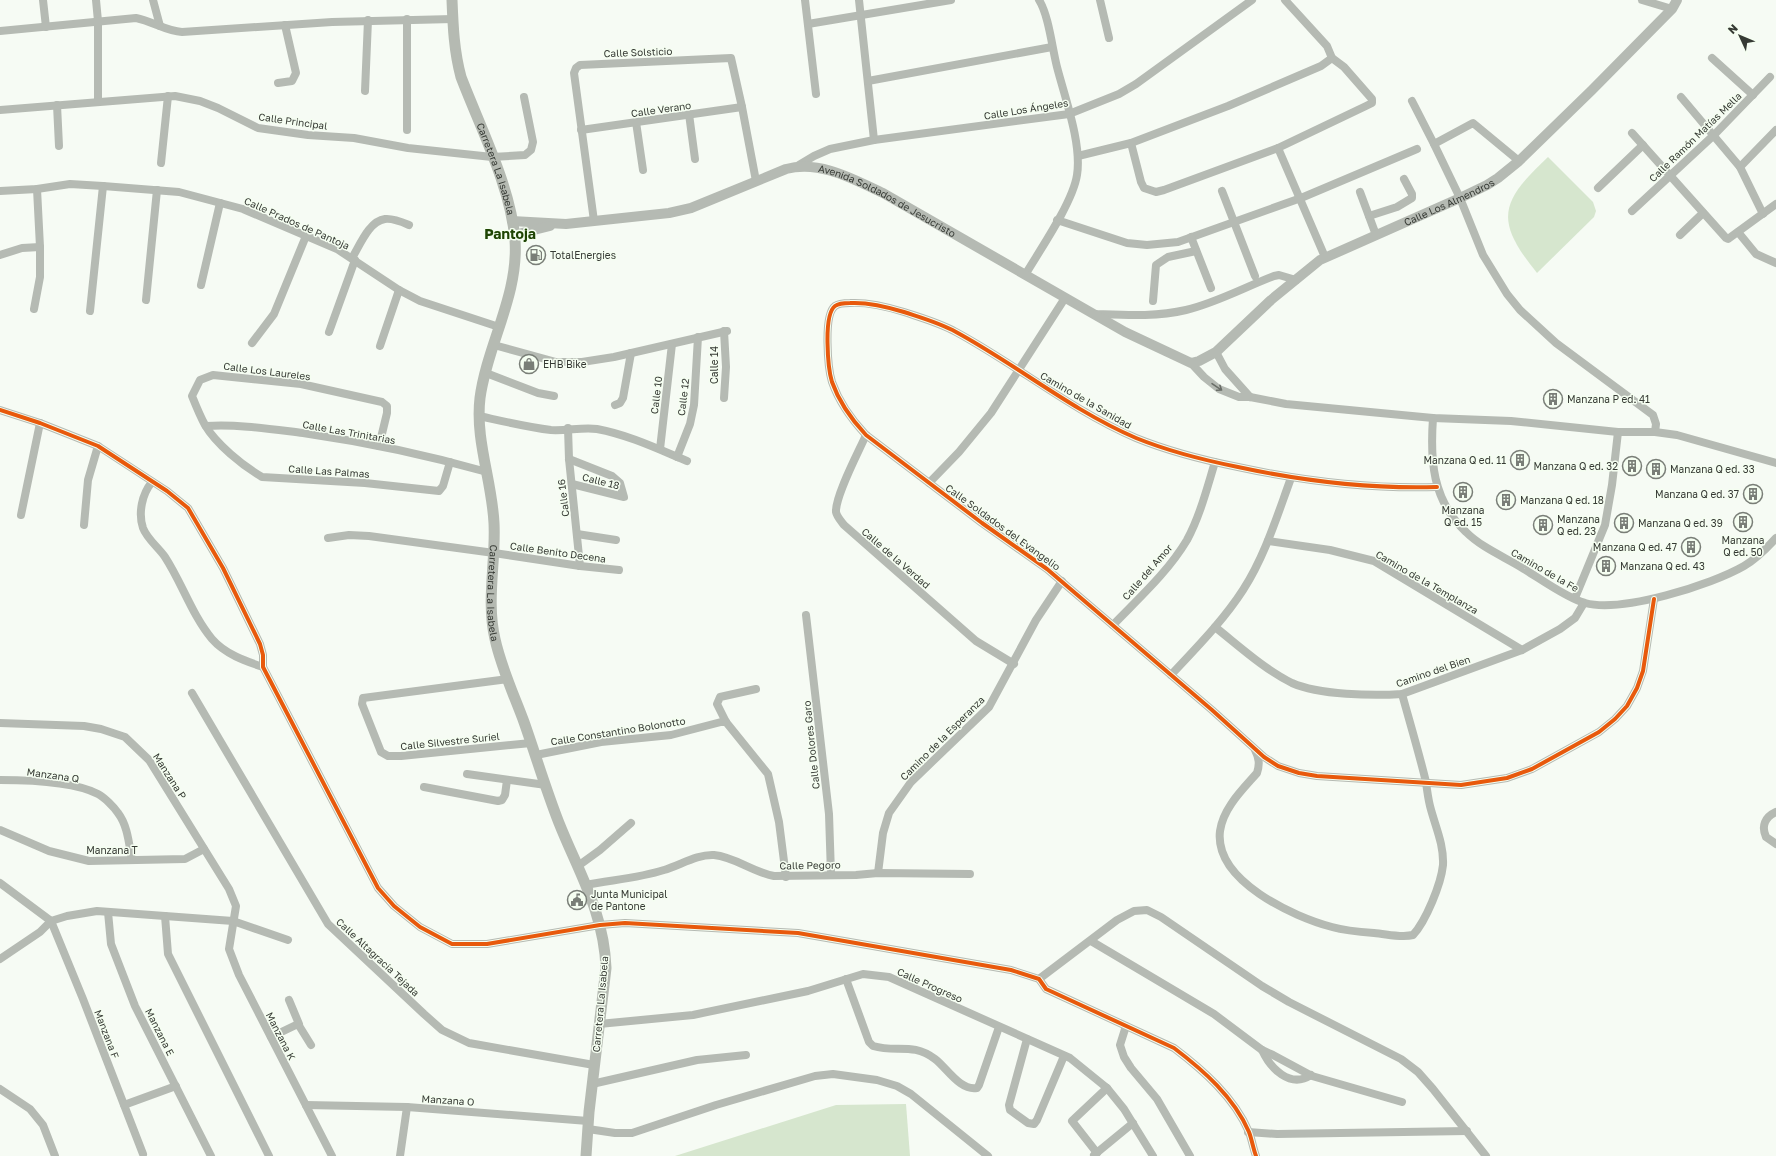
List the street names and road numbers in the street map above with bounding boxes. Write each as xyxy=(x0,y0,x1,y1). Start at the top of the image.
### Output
street label: Calle Solsticio xyxy=(603,45,673,59)
street label: Calle Ramón Matías Mella xyxy=(1646,90,1744,184)
street label: Calle Los Ángeles xyxy=(983,96,1069,122)
street label: Calle Verano xyxy=(630,99,692,119)
street label: Calle Principal xyxy=(258,110,328,132)
street label: Carretera La Isabela xyxy=(474,121,517,216)
street label: Avenida Soldados de Jesucristo xyxy=(817,162,958,240)
street label: Calle Los Almendros xyxy=(1402,176,1497,228)
street label: Calle Prados de Pantoja xyxy=(243,194,351,252)
street label: Calle 14 xyxy=(708,346,720,384)
street label: Calle Los Laureles xyxy=(223,360,311,382)
street label: Camino de la Sanidad xyxy=(1038,369,1134,431)
street label: Calle 10 xyxy=(648,375,664,415)
street label: Calle 12 xyxy=(675,377,691,416)
street label: Calle Las Trinitarias xyxy=(302,418,396,446)
street label: Calle Las Palmas xyxy=(288,462,370,480)
street label: Calle 18 xyxy=(581,471,621,491)
street label: Calle 16 xyxy=(555,478,571,518)
street label: Calle Soldados del Evangelio xyxy=(943,481,1063,573)
street label: Calle de la Verdad xyxy=(859,525,933,591)
street label: Calle Benito Decena xyxy=(509,539,607,565)
street label: Calle del Amor xyxy=(1119,542,1175,602)
street label: Carretera La Isabela xyxy=(485,544,501,642)
street label: Camino de la Fe xyxy=(1509,546,1581,594)
street label: Camino de la Templanza xyxy=(1374,548,1480,616)
street label: Camino del Bien xyxy=(1394,653,1472,689)
street label: Camino de la Esperanza xyxy=(897,693,987,783)
street label: Calle Dolores Garo xyxy=(800,700,822,790)
street label: Calle Constantino Bolonotto xyxy=(550,714,686,748)
street label: Calle Silvestre Suriel xyxy=(400,730,500,752)
street label: Manzana P xyxy=(151,751,189,801)
street label: Manzana Q xyxy=(26,765,80,785)
street label: Manzana T xyxy=(86,844,138,856)
street label: Calle Pegoro xyxy=(779,858,841,872)
street label: Calle Altagracia Tejada xyxy=(334,915,422,999)
street label: Carretera La Isabela xyxy=(590,955,610,1053)
street label: Calle Progreso xyxy=(895,965,965,1005)
street label: Manzana E xyxy=(143,1006,177,1058)
street label: Manzana F xyxy=(92,1008,122,1060)
street label: Manzana K xyxy=(264,1010,298,1062)
street label: Manzana O xyxy=(421,1092,475,1108)

